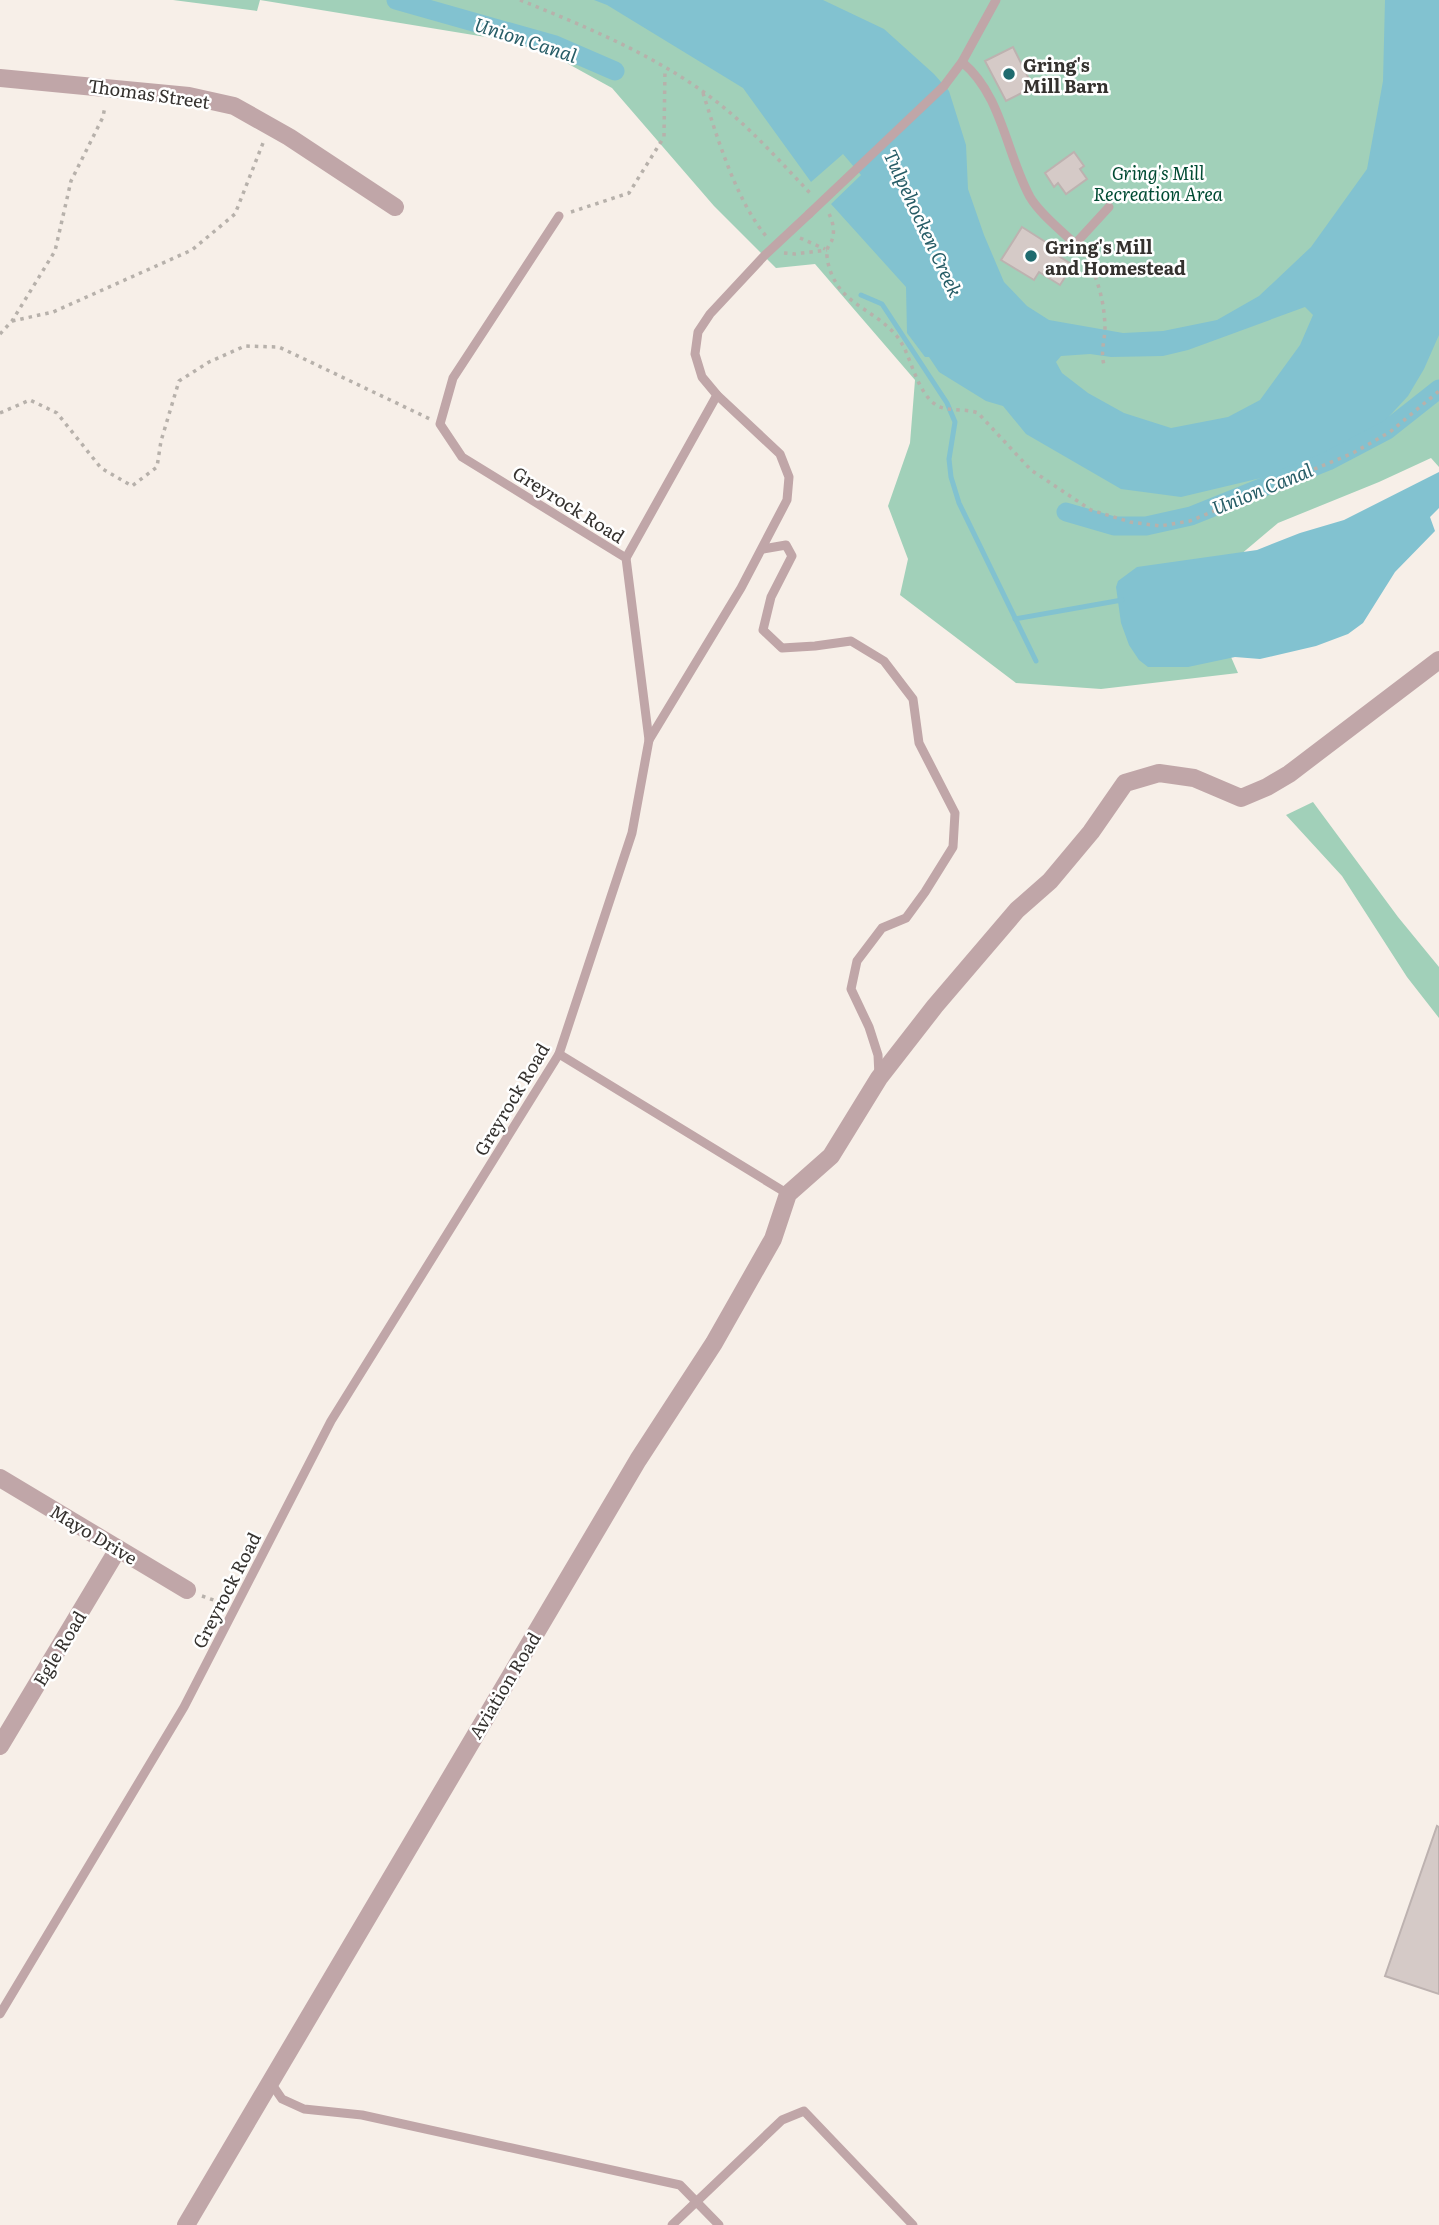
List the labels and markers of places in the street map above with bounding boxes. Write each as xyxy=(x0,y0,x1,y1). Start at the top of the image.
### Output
place label: Gring's Mill Barn xyxy=(1023,51,1109,99)
marker: Gring's Mill Barn xyxy=(1001,66,1017,82)
place label: Gring's Mill and Homestead xyxy=(1045,233,1186,281)
marker: Gring's Mill and Homestead xyxy=(1023,248,1039,264)

